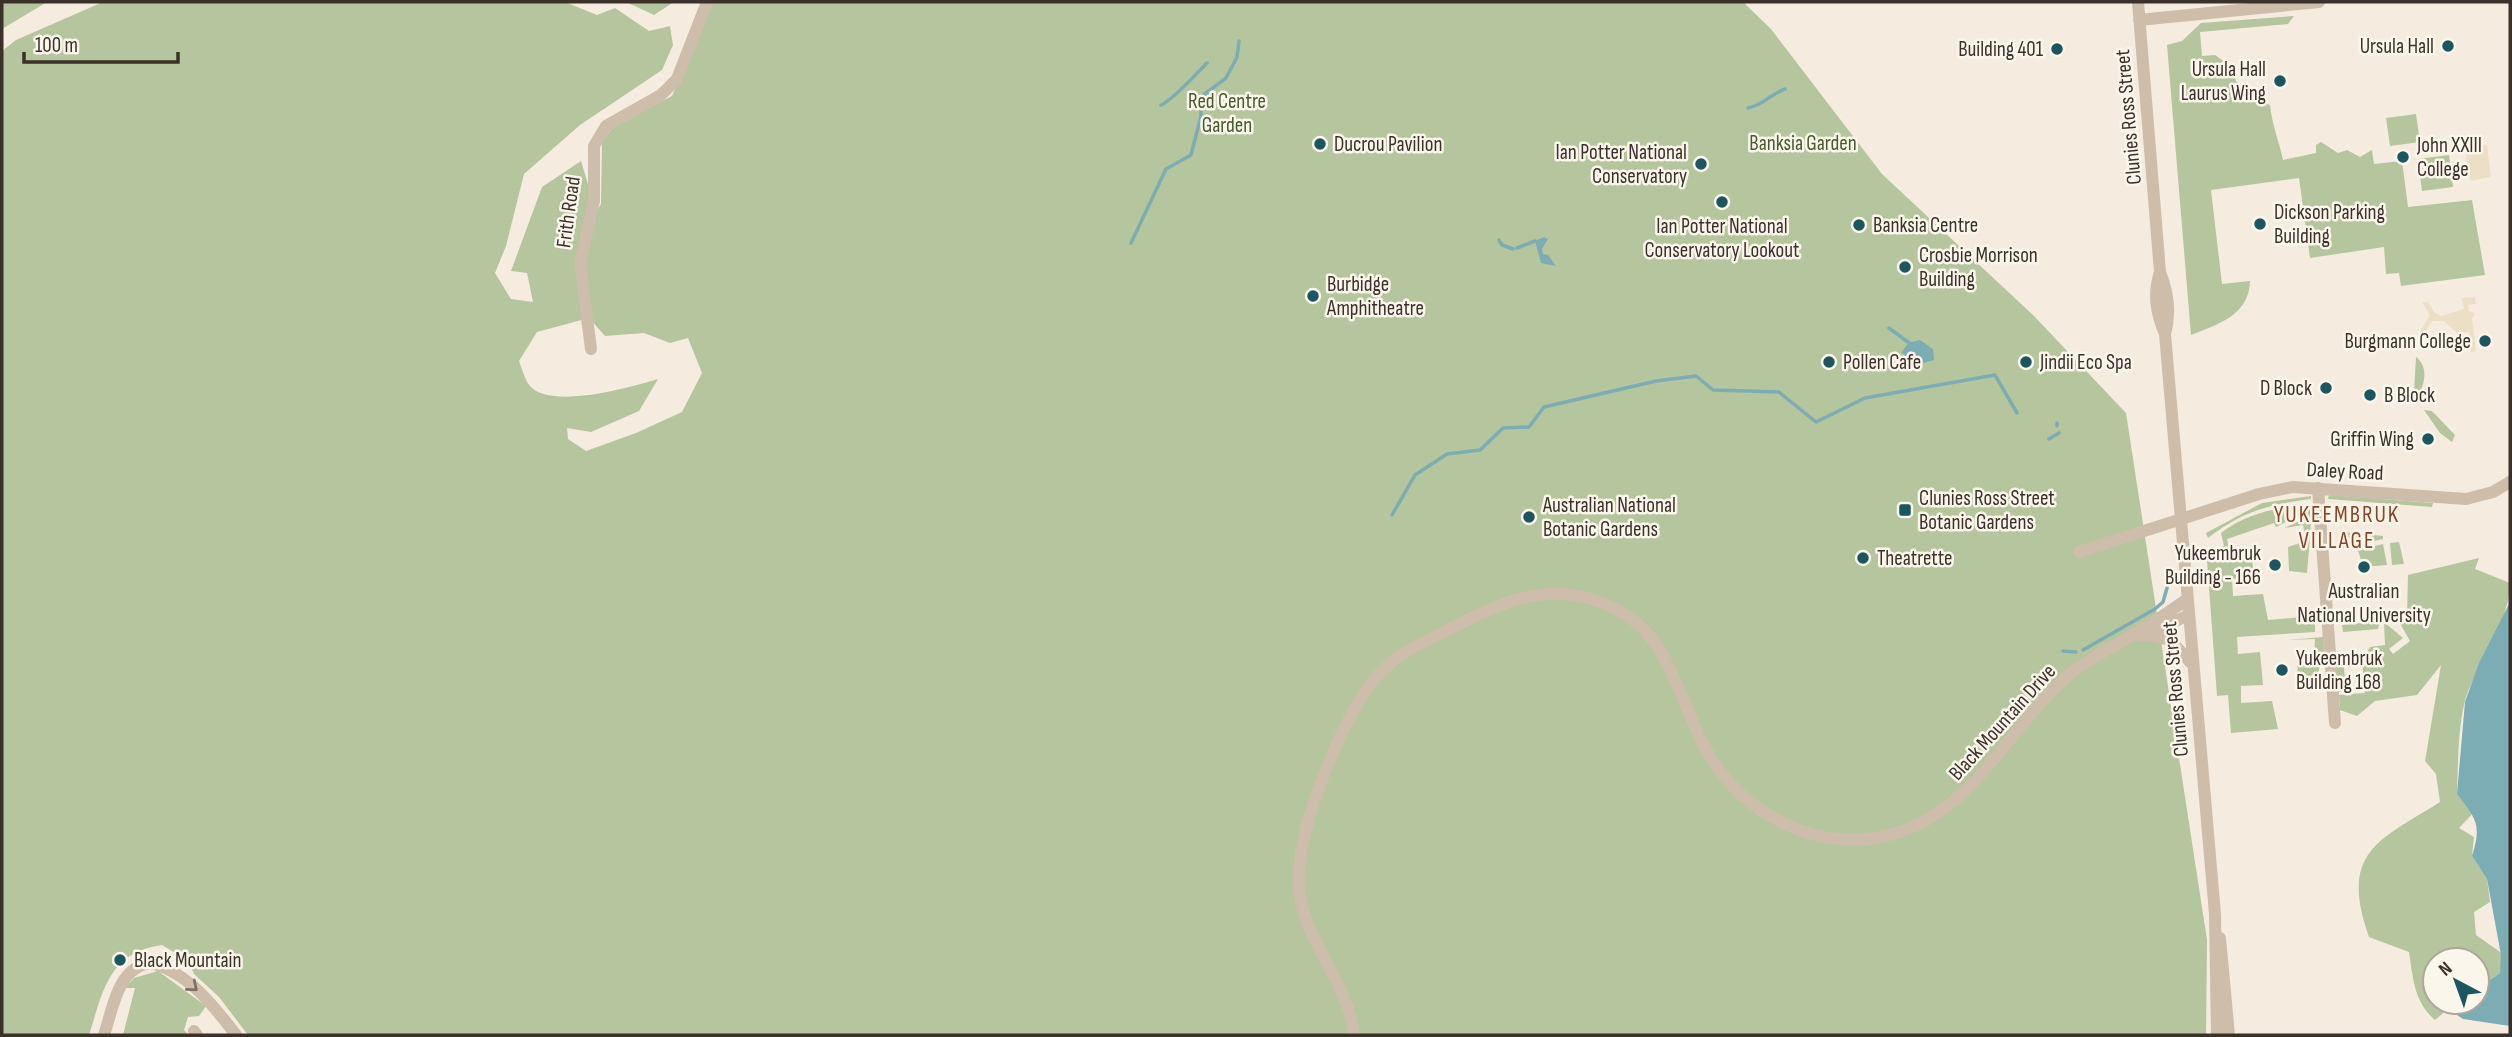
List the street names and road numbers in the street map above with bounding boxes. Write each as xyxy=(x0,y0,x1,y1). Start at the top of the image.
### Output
street label: Clunies Ross Street xyxy=(2110,48,2147,186)
street label: Frith Road xyxy=(551,175,586,249)
street label: Daley Road xyxy=(2306,457,2384,486)
street label: Clunies Ross Street xyxy=(2157,620,2194,758)
street label: Black Mountain Drive xyxy=(1944,659,2061,785)

